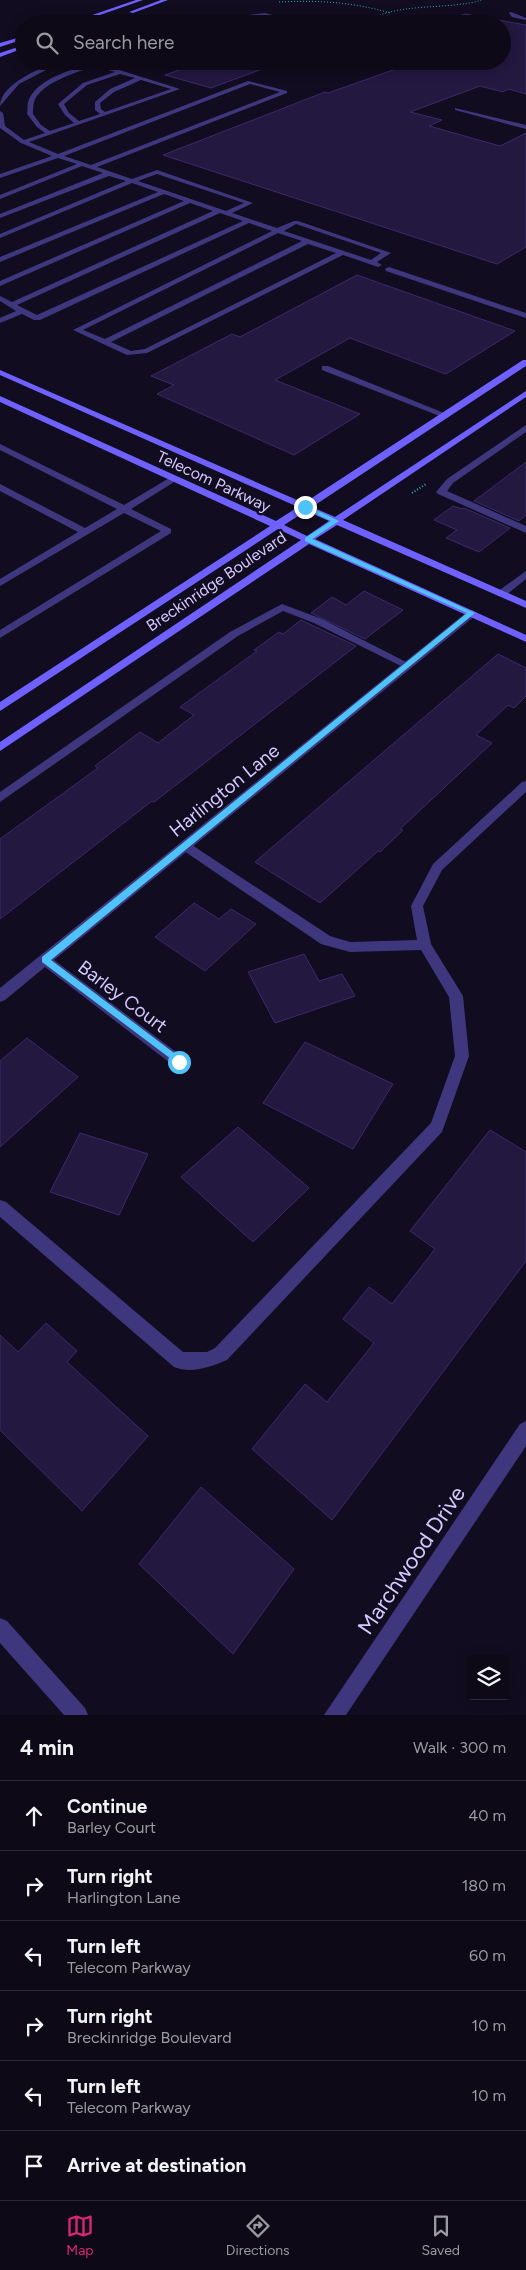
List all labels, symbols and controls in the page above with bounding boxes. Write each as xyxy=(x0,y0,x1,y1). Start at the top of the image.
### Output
search box xyxy=(15,15,511,70)
icon: search xyxy=(33,29,61,57)
text: Search here xyxy=(73,31,175,54)
street label: Telecom Parkway xyxy=(154,447,274,516)
route end xyxy=(294,496,317,519)
street label: Breckinridge Boulevard xyxy=(143,527,290,635)
street label: Harlington Lane xyxy=(165,739,284,842)
street label: Barley Court xyxy=(74,955,172,1037)
route start xyxy=(168,1051,191,1074)
street label: Marchwood Drive xyxy=(352,1481,471,1640)
map controls xyxy=(466,1655,511,1700)
button: layers xyxy=(466,1655,511,1700)
text: 4 min xyxy=(20,1735,74,1760)
text: Walk · 300 m xyxy=(413,1738,506,1757)
text: Continue xyxy=(67,1795,147,1818)
icon: ahead xyxy=(20,1802,48,1830)
text: 40 m xyxy=(468,1806,506,1825)
text: Barley Court xyxy=(67,1818,156,1837)
text: Turn right xyxy=(67,1865,153,1888)
icon: right xyxy=(20,1872,48,1900)
text: 180 m xyxy=(462,1876,506,1895)
text: Harlington Lane xyxy=(67,1888,180,1907)
text: Turn left xyxy=(67,1935,141,1958)
icon: left xyxy=(20,1942,48,1970)
text: 60 m xyxy=(469,1946,506,1965)
text: Telecom Parkway xyxy=(67,1958,191,1977)
text: Turn right xyxy=(67,2005,153,2028)
icon: right xyxy=(20,2012,48,2040)
text: 10 m xyxy=(472,2016,506,2035)
text: Breckinridge Boulevard xyxy=(67,2028,232,2047)
text: Turn left xyxy=(67,2075,141,2098)
icon: left xyxy=(20,2082,48,2110)
text: 10 m xyxy=(472,2086,506,2105)
text: Telecom Parkway xyxy=(67,2098,191,2117)
icon: arrive xyxy=(20,2152,48,2180)
text: Arrive at destination xyxy=(67,2154,246,2177)
tab: Map xyxy=(66,2212,94,2259)
tab: Directions xyxy=(226,2212,290,2259)
tab: Saved xyxy=(421,2212,460,2259)

